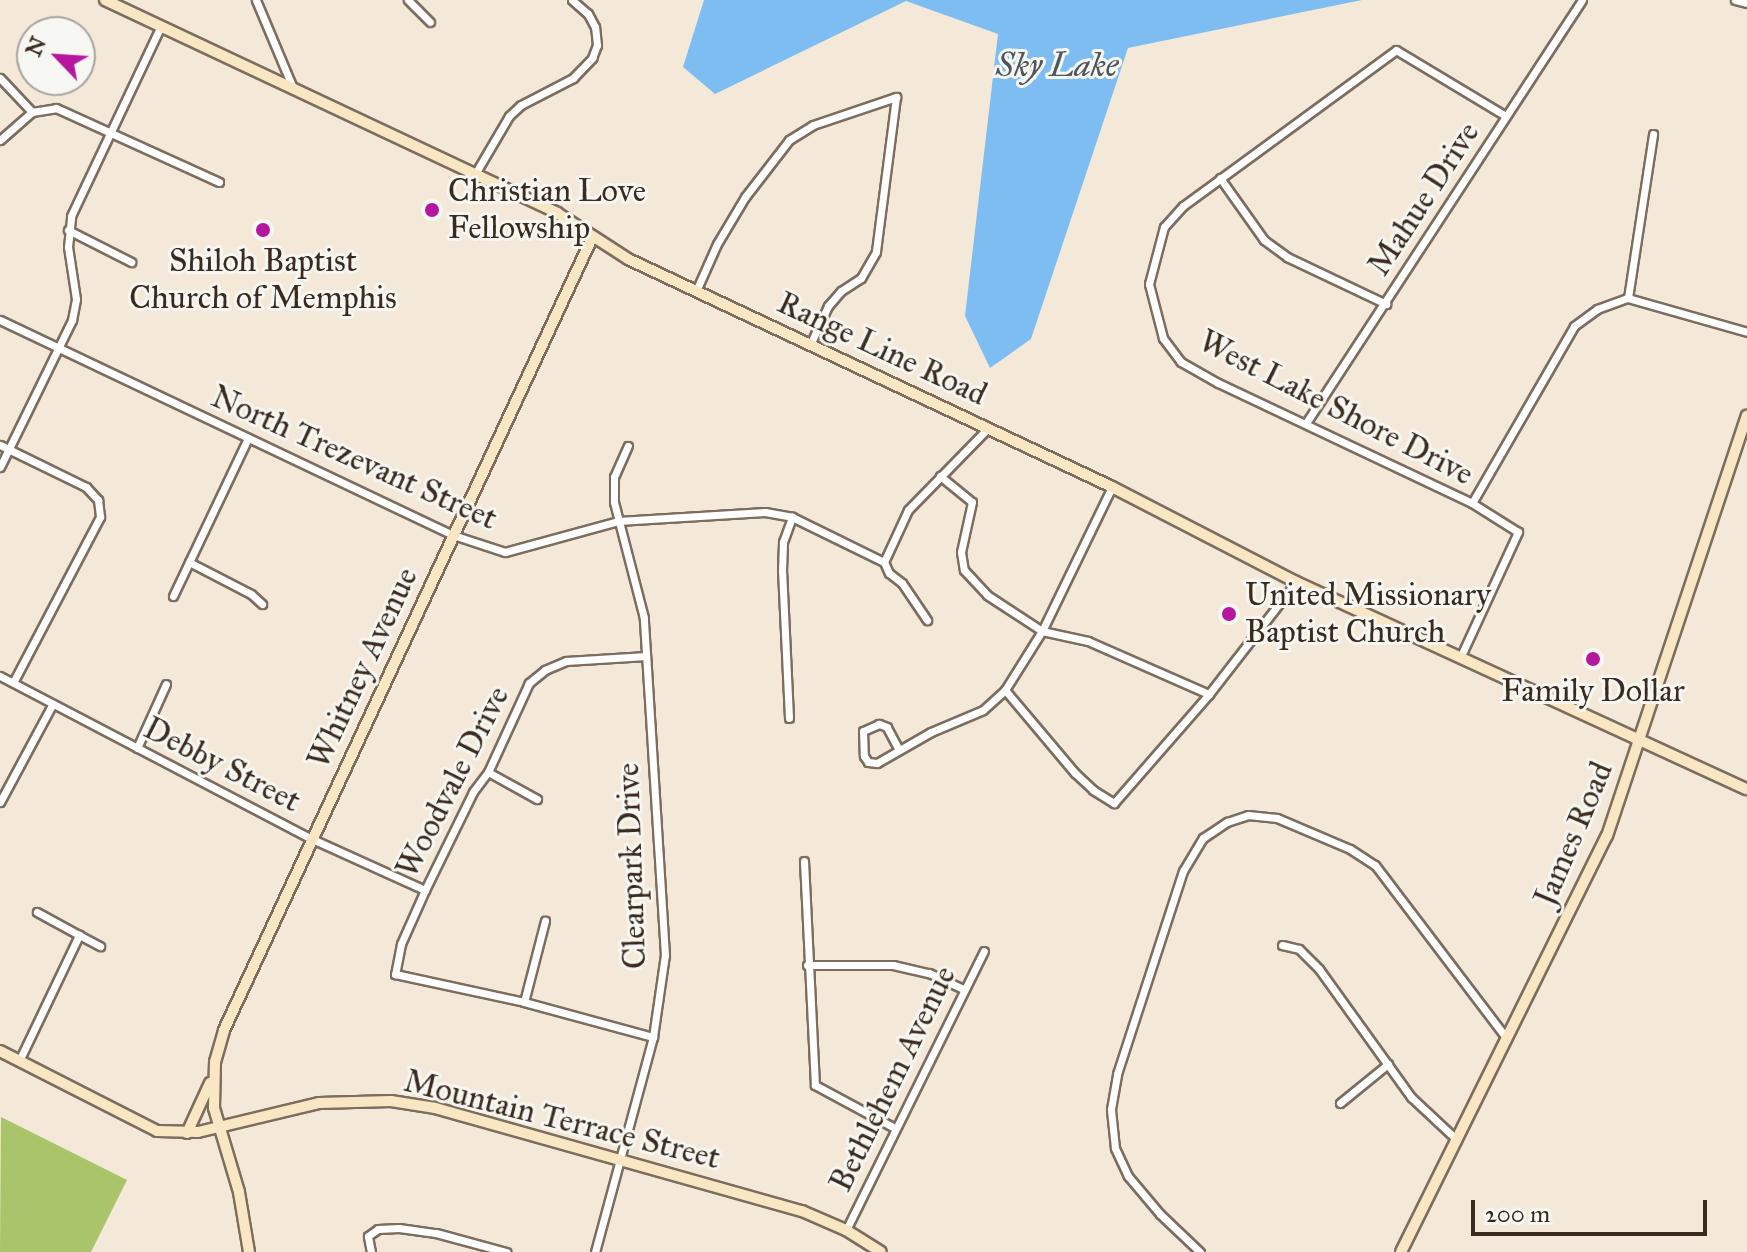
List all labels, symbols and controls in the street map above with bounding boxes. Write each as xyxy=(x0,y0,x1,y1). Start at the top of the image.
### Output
north arrow xyxy=(16,16,96,96)
text: N xyxy=(19,32,52,61)
water label: Sky Lake xyxy=(996,45,1118,85)
street label: Mahue Drive xyxy=(1360,115,1488,283)
place label: Christian Love Fellowship xyxy=(448,173,646,248)
marker: Christian Love Fellowship xyxy=(423,201,441,219)
marker: Shiloh Baptist Church of Memphis xyxy=(254,221,272,239)
place label: Shiloh Baptist Church of Memphis xyxy=(129,243,397,318)
street label: Range Line Road xyxy=(771,284,993,414)
street label: West Lake Shore Drive xyxy=(1192,322,1480,494)
street label: North Trezevant Street xyxy=(205,378,503,538)
street label: Whitney Avenue xyxy=(300,562,426,774)
place label: United Missionary Baptist Church xyxy=(1245,577,1491,652)
marker: United Missionary Baptist Church xyxy=(1220,605,1238,623)
marker: Family Dollar xyxy=(1584,650,1602,668)
place label: Family Dollar xyxy=(1501,672,1685,710)
street label: Woodvale Drive xyxy=(388,680,518,884)
street label: Debby Street xyxy=(137,709,307,821)
street label: James Road xyxy=(1527,756,1621,912)
street label: Clearpark Drive xyxy=(609,762,655,970)
street label: Bethlehem Avenue xyxy=(822,960,964,1198)
street label: Mountain Terrace Street xyxy=(400,1062,724,1178)
scale bar xyxy=(1475,1184,1711,1234)
text: 200 m xyxy=(1485,1199,1550,1229)

